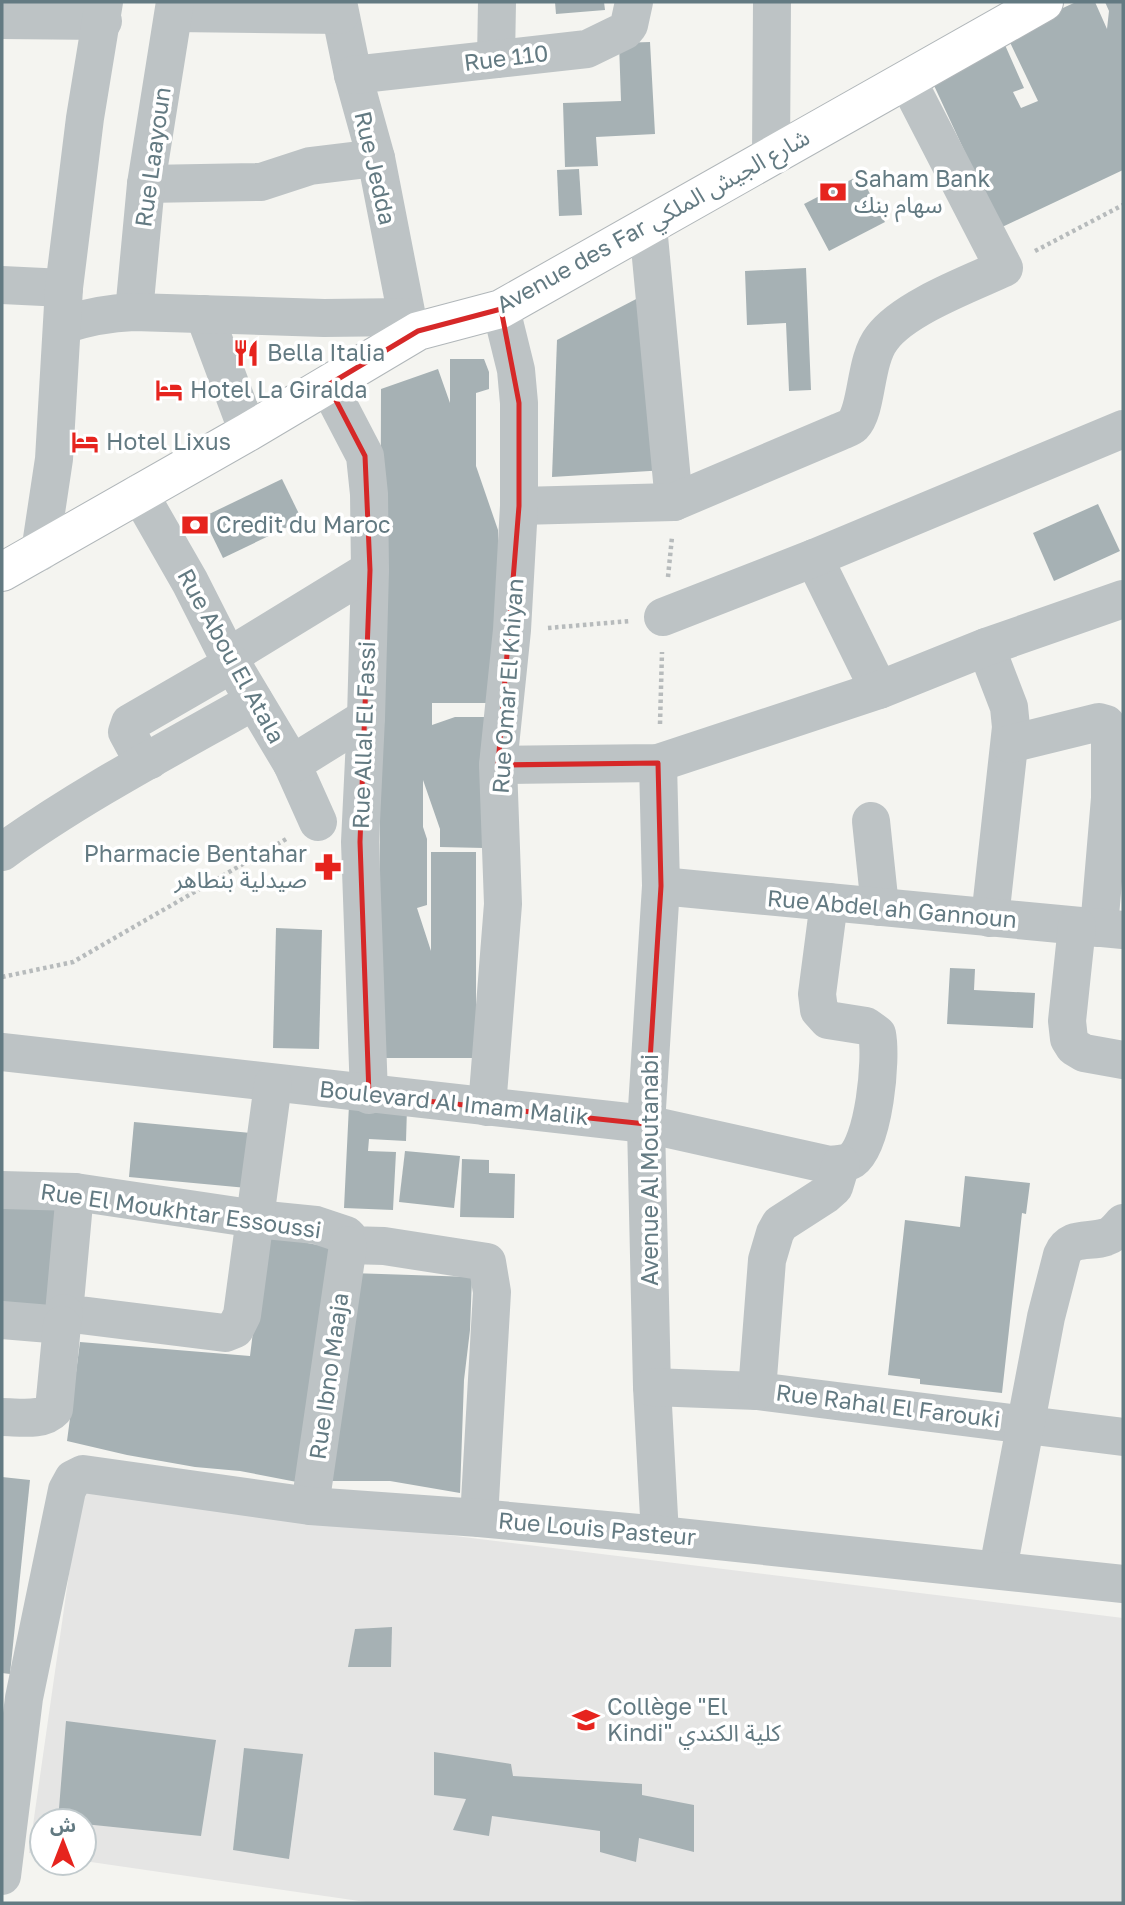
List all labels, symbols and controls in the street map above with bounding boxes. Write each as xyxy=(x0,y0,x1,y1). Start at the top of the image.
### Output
street label: Rue 110 xyxy=(462,38,550,76)
street label: Rue Laayoun xyxy=(128,85,176,229)
street label: Rue Jedda xyxy=(349,108,403,227)
street label: Avenue des Far شارع الجيش الملكي xyxy=(491,122,816,322)
place label: Saham Bank سهام بنك xyxy=(854,164,991,223)
bank icon: Saham Bank سهام بنك xyxy=(818,177,848,207)
restaurant icon: Bella Italia xyxy=(231,338,261,368)
place label: Bella Italia xyxy=(267,338,385,366)
hotel icon: Hotel La Giralda xyxy=(154,375,184,405)
place label: Hotel La Giralda xyxy=(190,375,367,403)
hotel icon: Hotel Lixus xyxy=(70,427,100,457)
place label: Hotel Lixus xyxy=(106,427,231,455)
bank icon: Credit du Maroc xyxy=(180,510,210,540)
place label: Credit du Maroc xyxy=(216,510,391,538)
street label: Rue Abou El Atala xyxy=(172,563,291,748)
street label: Rue Omar El Khiyan xyxy=(486,577,528,795)
street label: Rue Allal El Fassi xyxy=(346,641,380,829)
place label: Pharmacie Bentahar صيدلية بنطاهر xyxy=(84,839,307,894)
pharmacy icon: Pharmacie Bentahar صيدلية بنطاهر xyxy=(313,852,343,882)
street label: Rue Abdel ah Gannoun xyxy=(766,883,1018,933)
street label: Avenue Al Moutanabi xyxy=(635,1054,663,1286)
street label: Boulevard Al Imam Malik xyxy=(318,1074,590,1130)
street label: Rue El Moukhtar Essoussi xyxy=(39,1176,323,1244)
street label: Rue Ibno Maaja xyxy=(302,1291,354,1461)
street label: Rue Rahal El Farouki xyxy=(774,1377,1002,1433)
street label: Rue Louis Pasteur xyxy=(497,1505,697,1551)
place label: Collège "El Kindi" كلية الكندي xyxy=(607,1692,781,1750)
school or university icon: Collège "El Kindi" كلية الكندي xyxy=(571,1705,601,1735)
north arrow xyxy=(28,1807,98,1877)
text: ش xyxy=(50,1813,76,1836)

